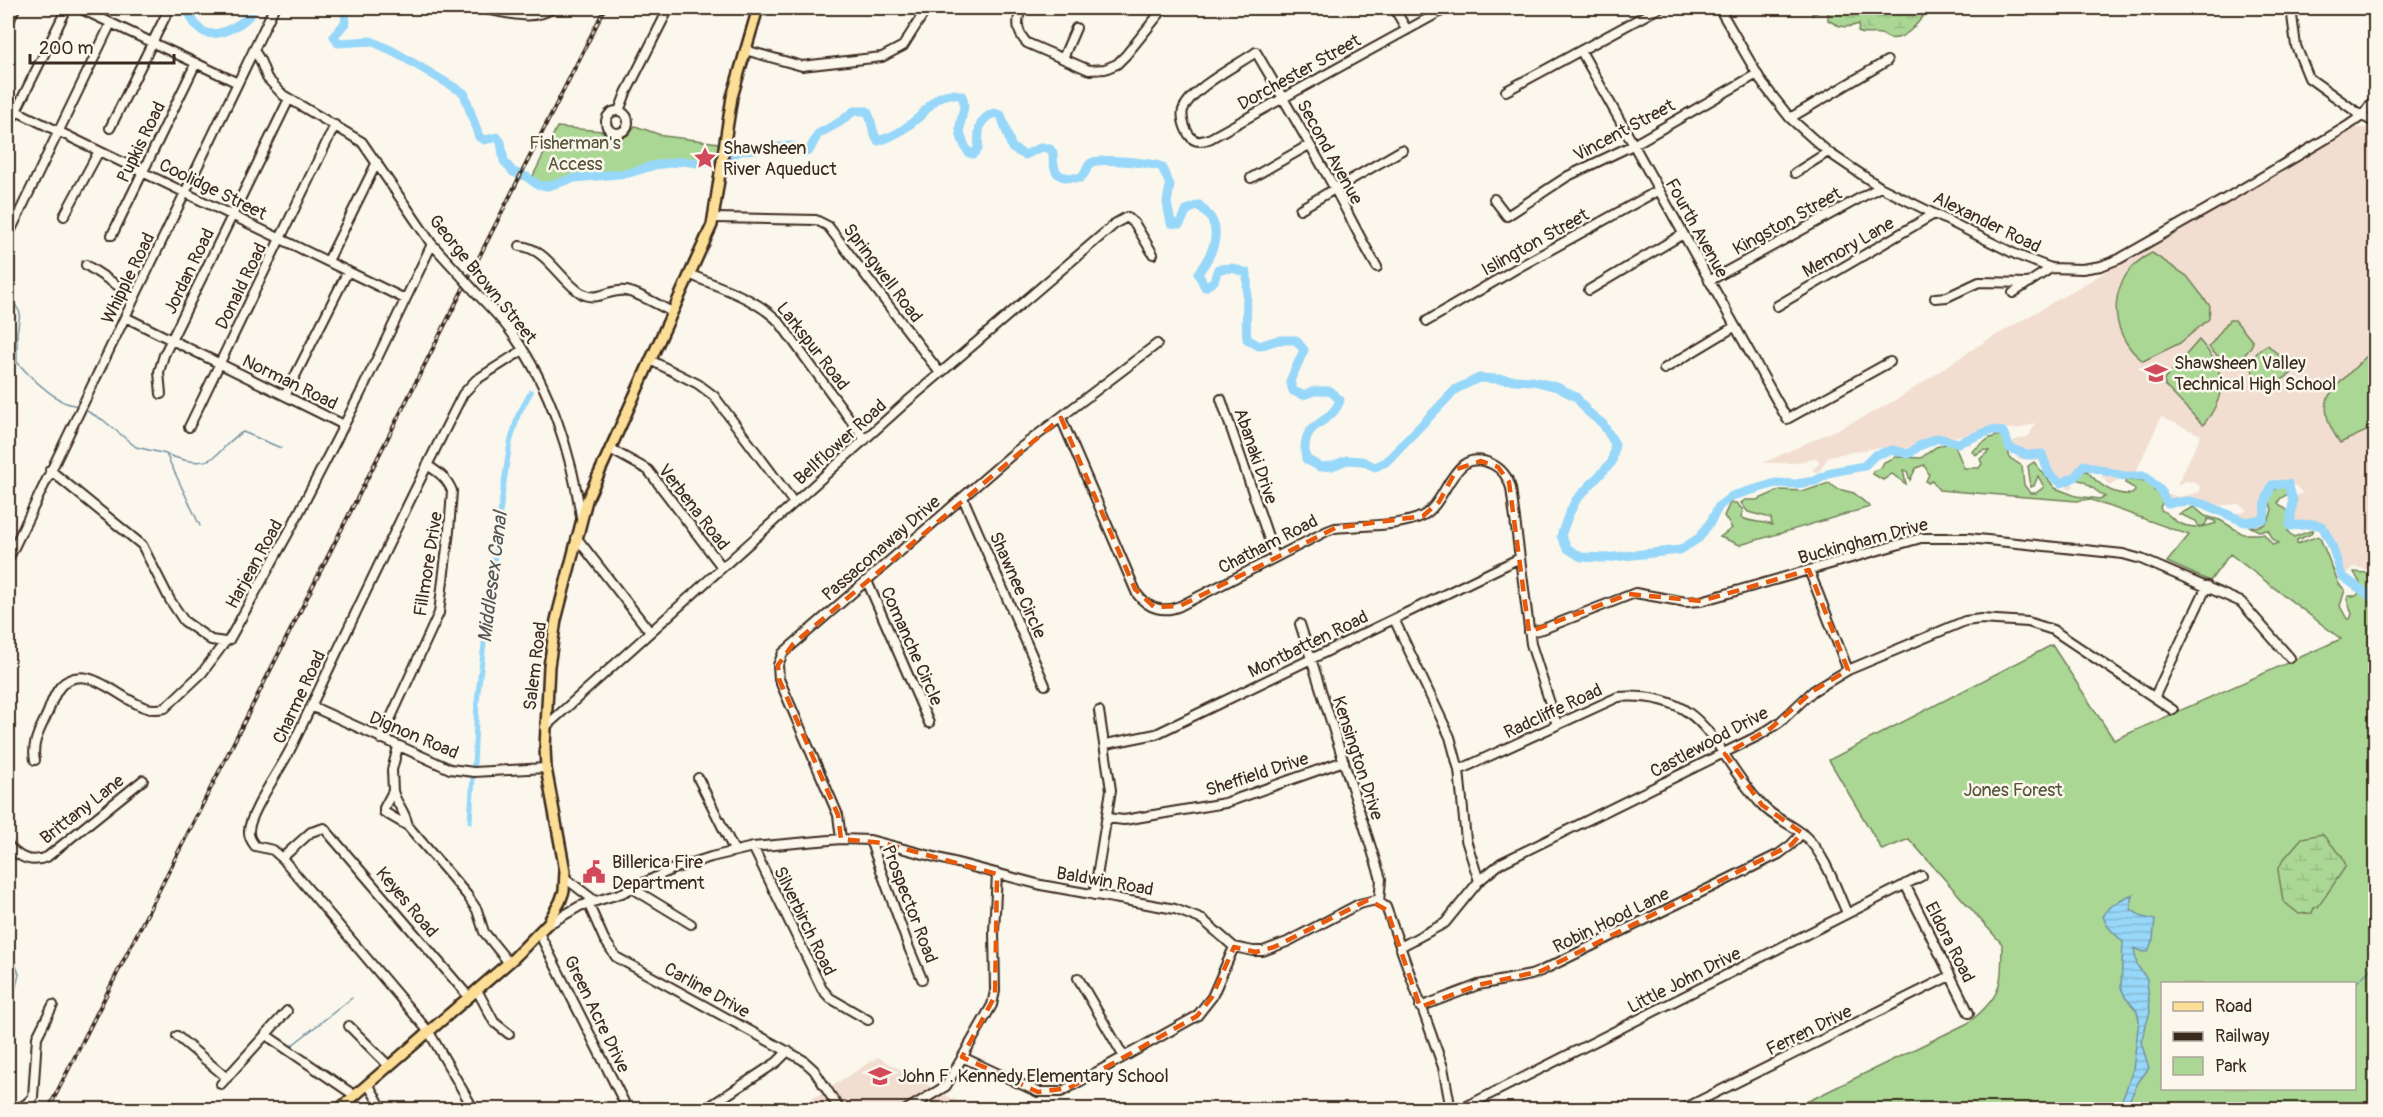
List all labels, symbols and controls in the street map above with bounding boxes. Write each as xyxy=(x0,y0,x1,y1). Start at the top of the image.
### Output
scale bar xyxy=(30,27,174,65)
street label: Dorchester Street xyxy=(1234,29,1365,116)
text: 200 m xyxy=(39,37,94,60)
street label: Vincent Street xyxy=(1570,94,1680,167)
street label: Second Avenue xyxy=(1291,96,1368,209)
street label: Pupkis Road xyxy=(112,98,171,187)
park label: Fisherman's Access xyxy=(529,132,621,176)
place label: Shawsheen River Aqueduct xyxy=(723,137,838,181)
place icon: Shawsheen River Aqueduct xyxy=(692,145,718,171)
street label: Coolidge Street xyxy=(155,153,271,226)
street label: Fourth Avenue xyxy=(1660,175,1733,282)
street label: Kingston Street xyxy=(1729,182,1846,261)
street label: Alexander Road xyxy=(1929,186,2045,259)
street label: Islington Street xyxy=(1477,203,1594,281)
street label: George Brown Street xyxy=(423,210,542,349)
street label: Memory Lane xyxy=(1798,212,1898,283)
street label: Springwell Road xyxy=(838,219,927,328)
street label: Jordan Road xyxy=(159,225,220,318)
street label: Whipple Road xyxy=(97,229,160,328)
street label: Donald Road xyxy=(211,239,272,333)
street label: Larkspur Road xyxy=(771,298,854,395)
street label: Norman Road xyxy=(238,349,341,415)
place label: Shawsheen Valley Technical High School xyxy=(2174,352,2336,396)
school or university icon: Shawsheen Valley Technical High School xyxy=(2143,360,2169,386)
street label: Bellflower Road xyxy=(789,395,892,490)
street label: Abanaki Drive xyxy=(1228,405,1283,507)
street label: Verbena Road xyxy=(653,460,734,555)
street label: Passaconaway Drive xyxy=(817,490,945,606)
water label: Middlesex Canal xyxy=(472,508,513,644)
street label: Fillmore Drive xyxy=(409,510,448,618)
street label: Chatham Road xyxy=(1215,510,1322,579)
street label: Buckingham Drive xyxy=(1796,513,1931,570)
street label: Harjean Road xyxy=(221,516,288,613)
street label: Shawnee Circle xyxy=(984,528,1051,642)
street label: Comanche Circle xyxy=(875,583,948,709)
street label: Montbatten Road xyxy=(1244,605,1372,683)
street label: Salem Road xyxy=(519,620,552,712)
street label: Charme Road xyxy=(268,647,331,748)
street label: Radcliffe Road xyxy=(1500,679,1606,744)
street label: Kensington Drive xyxy=(1327,693,1388,823)
street label: Castlewood Drive xyxy=(1646,702,1772,783)
street label: Dignon Road xyxy=(366,706,462,765)
street label: Sheffield Drive xyxy=(1203,747,1312,802)
street label: Brittany Lane xyxy=(36,769,129,849)
park label: Jones Forest xyxy=(1964,779,2063,802)
street label: Prospector Road xyxy=(877,842,943,966)
place label: Billerica Fire Department xyxy=(612,851,705,895)
public building icon: Billerica Fire Department xyxy=(581,859,607,885)
street label: Keyes Road xyxy=(370,862,443,942)
street label: Baldwin Road xyxy=(1055,862,1155,901)
street label: Silverbirch Road xyxy=(768,863,841,980)
street label: Robin Hood Lane xyxy=(1549,882,1673,959)
street label: Eldora Road xyxy=(1919,898,1980,987)
street label: Little John Drive xyxy=(1624,942,1745,1019)
street label: Green Acre Drive xyxy=(558,952,635,1077)
street label: Carline Drive xyxy=(660,957,754,1023)
legend xyxy=(2161,982,2356,1090)
text: Road xyxy=(2215,995,2252,1018)
street label: Ferren Drive xyxy=(1763,1000,1856,1061)
text: Railway xyxy=(2215,1025,2270,1048)
text: Park xyxy=(2215,1055,2247,1078)
school or university icon: John F. Kennedy Elementary School xyxy=(867,1063,893,1089)
place label: John F. Kennedy Elementary School xyxy=(898,1065,1169,1088)

